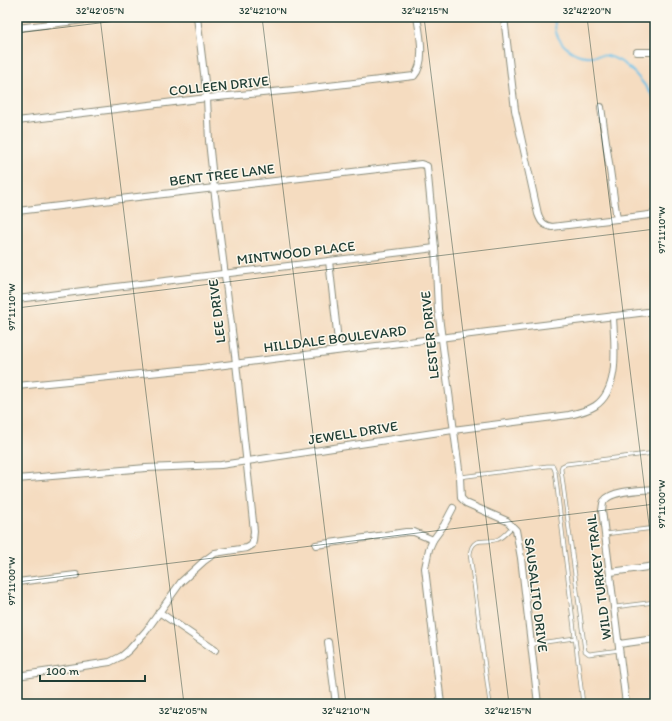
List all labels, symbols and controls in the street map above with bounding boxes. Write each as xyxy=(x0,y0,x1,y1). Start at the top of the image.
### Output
text: 32°42'05"N xyxy=(76,4,125,17)
text: 32°42'10"N xyxy=(239,4,287,17)
text: 32°42'15"N xyxy=(401,4,449,17)
text: 32°42'20"N xyxy=(563,4,612,17)
street label: COLLEEN DRIVE xyxy=(168,72,270,100)
street label: BENT TREE LANE xyxy=(168,160,276,190)
text: 97°11'10"W xyxy=(655,206,668,254)
street label: MINTWOOD PLACE xyxy=(236,237,356,269)
street label: LEE DRIVE xyxy=(205,278,229,344)
text: 97°11'10"W xyxy=(5,283,18,331)
street label: LESTER DRIVE xyxy=(417,290,443,380)
street label: HILLDALE BOULEVARD xyxy=(263,322,407,356)
street label: JEWELL DRIVE xyxy=(307,417,399,448)
text: 97°11'00"W xyxy=(655,479,668,528)
street label: WILD TURKEY TRAIL xyxy=(583,513,615,641)
street label: SAUSALITO DRIVE xyxy=(521,537,551,653)
text: 97°11'00"W xyxy=(5,556,18,605)
scale bar xyxy=(40,657,145,683)
text: 100 m xyxy=(46,664,79,678)
text: 32°42'05"N xyxy=(159,704,208,717)
text: 32°42'10"N xyxy=(322,704,370,717)
text: 32°42'15"N xyxy=(484,704,532,717)

